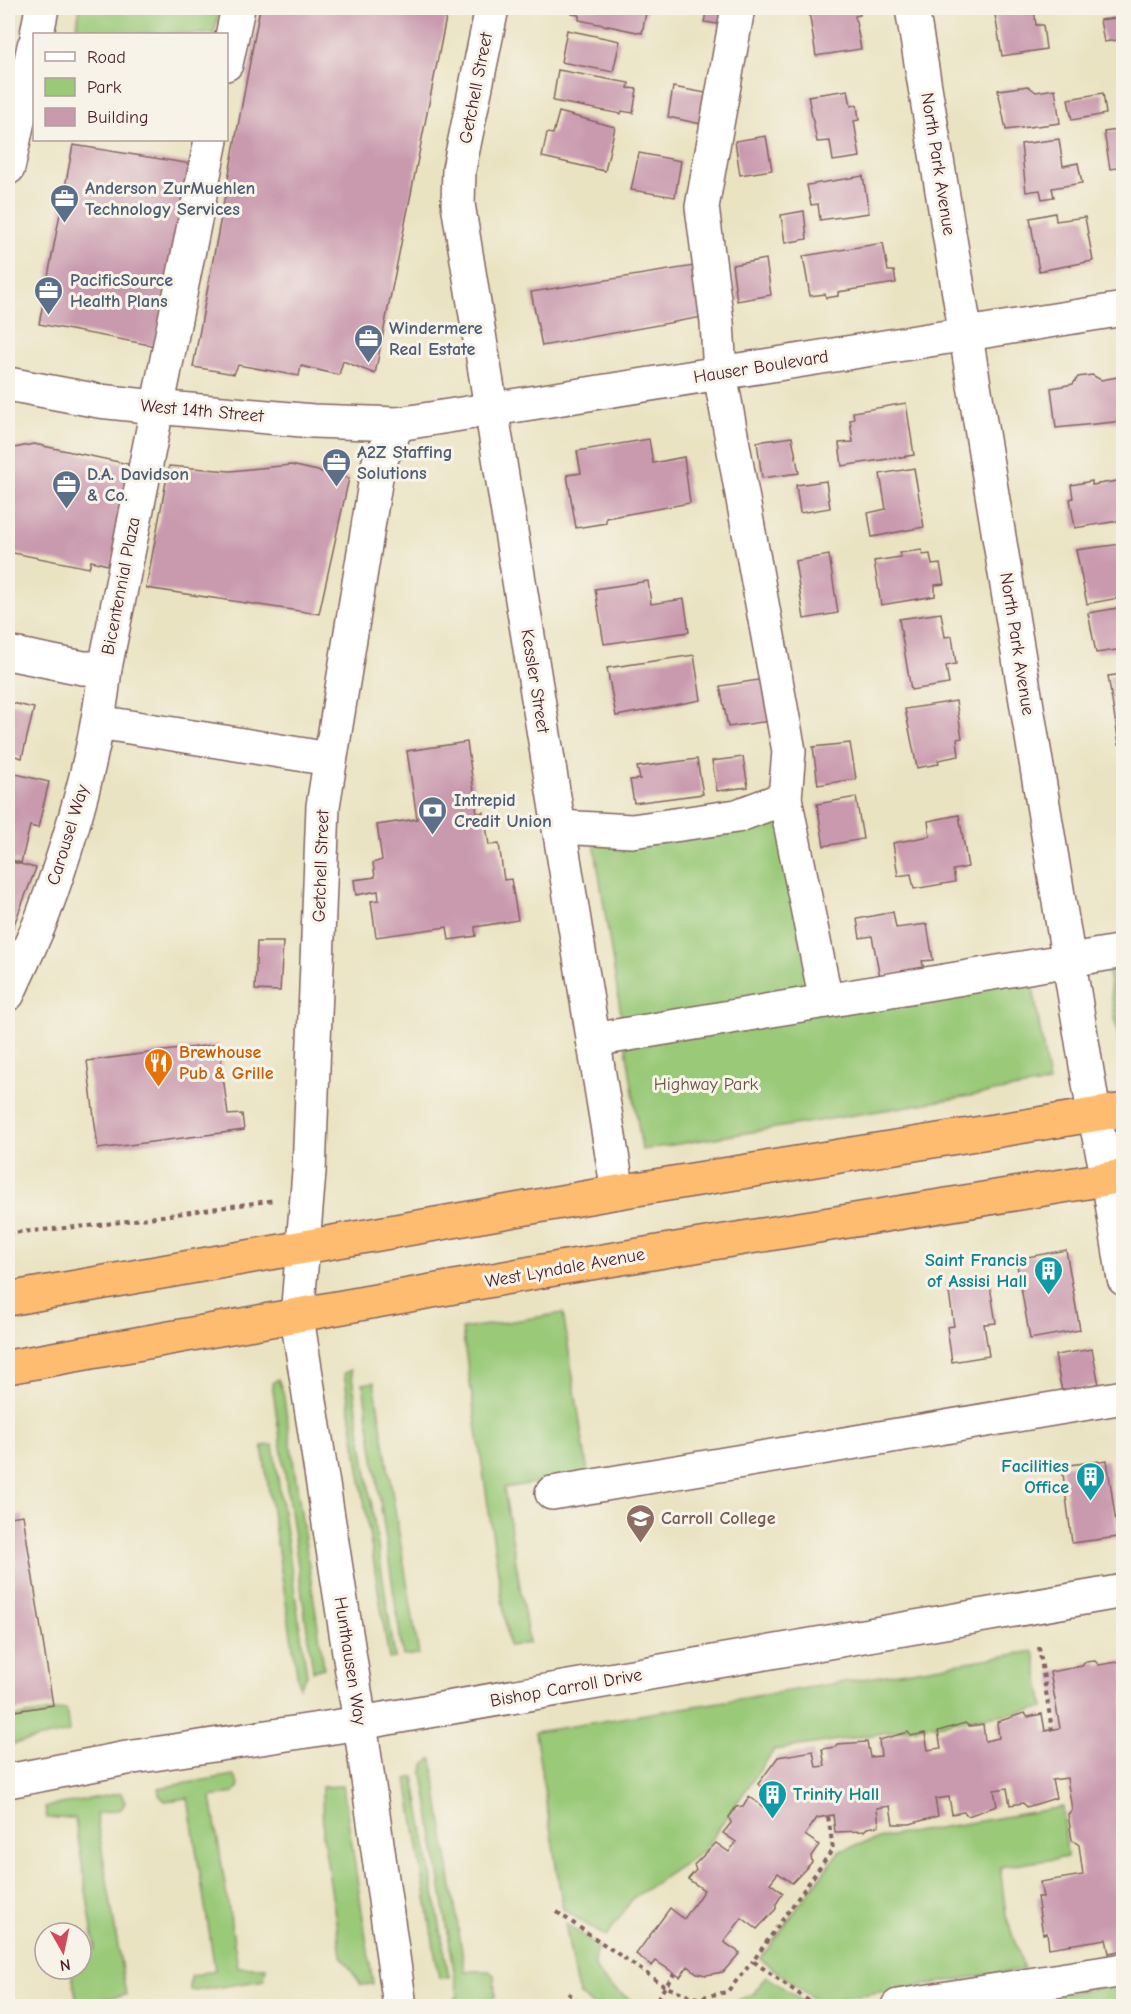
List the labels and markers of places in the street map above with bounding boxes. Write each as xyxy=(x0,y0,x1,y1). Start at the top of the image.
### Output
place label: Anderson ZurMuehlen Technology Services xyxy=(85,178,255,220)
office icon: Anderson ZurMuehlen Technology Services xyxy=(48,182,80,224)
place label: PacificSource Health Plans xyxy=(70,270,173,312)
office icon: PacificSource Health Plans xyxy=(33,274,65,316)
place label: Windermere Real Estate xyxy=(389,318,483,360)
office icon: Windermere Real Estate xyxy=(352,322,384,364)
place label: A2Z Staffing Solutions xyxy=(357,442,453,484)
office icon: A2Z Staffing Solutions xyxy=(320,446,352,488)
place label: D.A. Davidson & Co. xyxy=(87,464,189,506)
office icon: D.A. Davidson & Co. xyxy=(50,468,82,510)
place label: Intrepid Credit Union xyxy=(454,790,552,832)
bank icon: Intrepid Credit Union xyxy=(417,794,449,836)
place label: Brewhouse Pub & Grille xyxy=(179,1042,274,1084)
restaurant icon: Brewhouse Pub & Grille xyxy=(142,1046,174,1088)
place label: Saint Francis of Assisi Hall xyxy=(925,1250,1027,1292)
building icon: Saint Francis of Assisi Hall xyxy=(1032,1254,1064,1296)
place label: Facilities Office xyxy=(1001,1456,1069,1498)
building icon: Facilities Office xyxy=(1074,1460,1106,1502)
school or university icon: Carroll College xyxy=(624,1502,656,1544)
place label: Carroll College xyxy=(661,1508,776,1529)
building icon: Trinity Hall xyxy=(756,1778,788,1820)
place label: Trinity Hall xyxy=(793,1784,879,1805)

